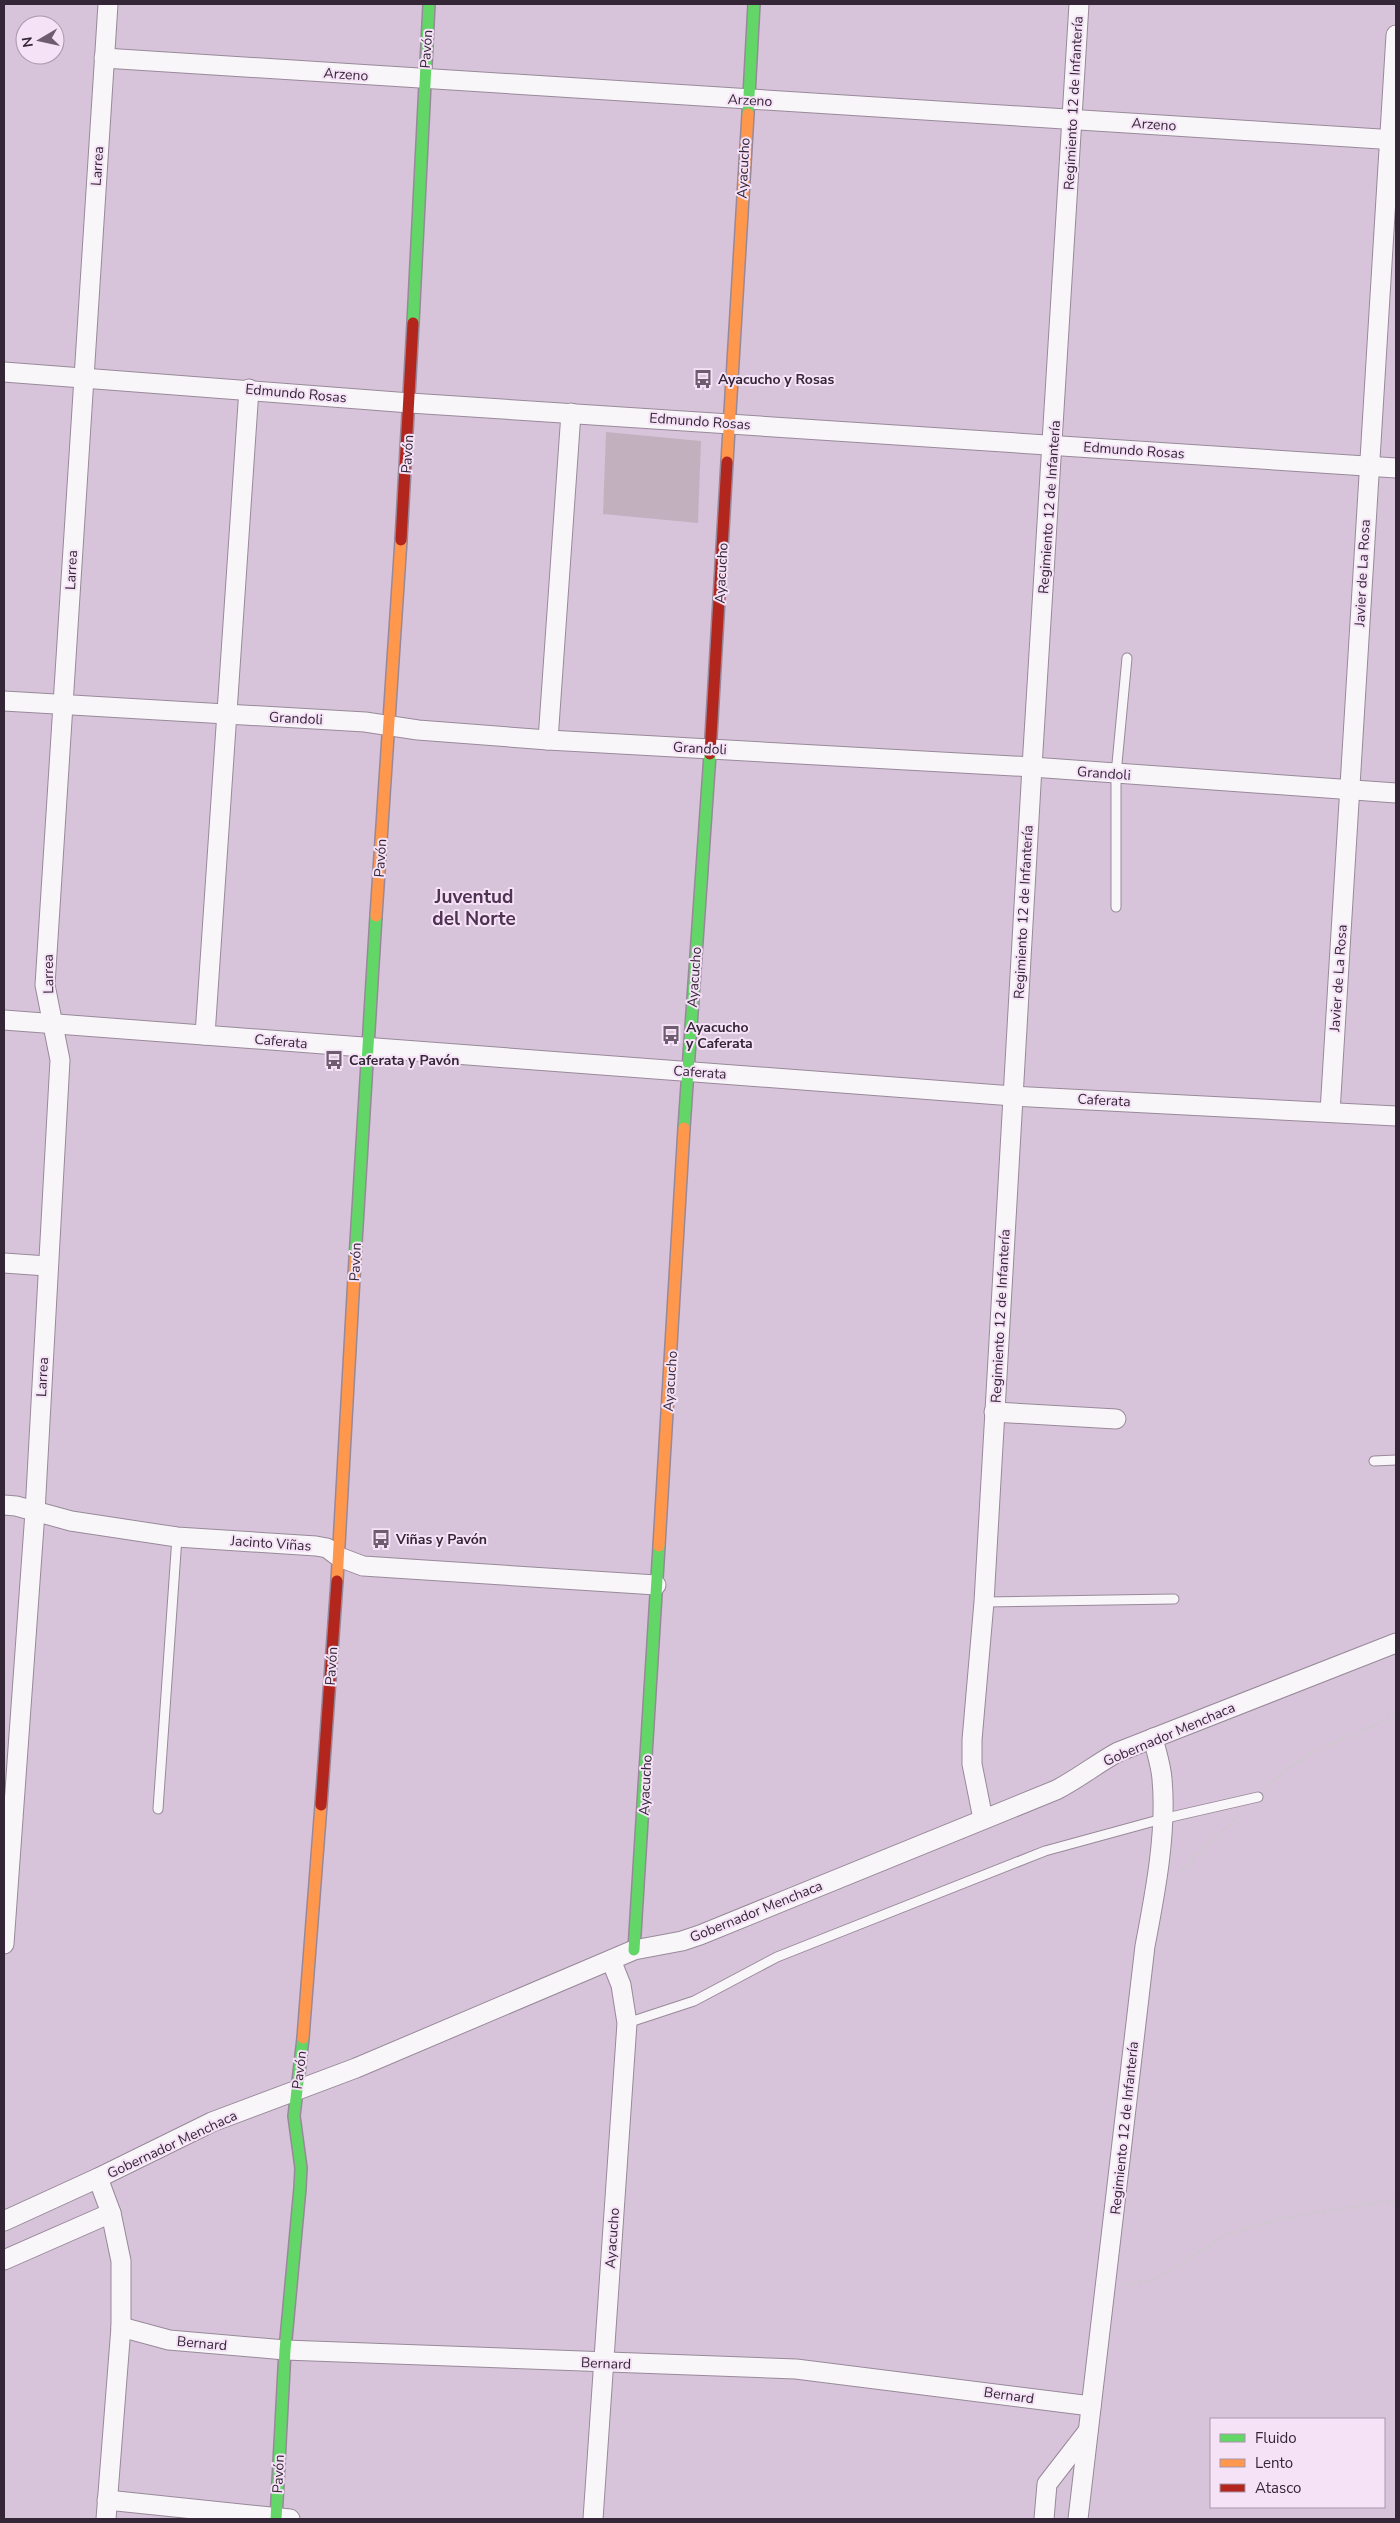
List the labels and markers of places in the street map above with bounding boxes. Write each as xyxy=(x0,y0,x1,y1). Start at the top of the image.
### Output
bus stop icon: Ayacucho y Rosas xyxy=(692,368,714,390)
place label: Ayacucho y Rosas xyxy=(718,370,834,389)
place label: Ayacucho y Caferata xyxy=(685,1018,753,1053)
bus stop icon: Ayacucho y Caferata xyxy=(660,1024,682,1046)
bus stop icon: Caferata y Pavón xyxy=(323,1049,345,1071)
place label: Caferata y Pavón xyxy=(349,1051,459,1070)
bus stop icon: Viñas y Pavón xyxy=(370,1528,392,1550)
place label: Viñas y Pavón xyxy=(395,1530,487,1549)

